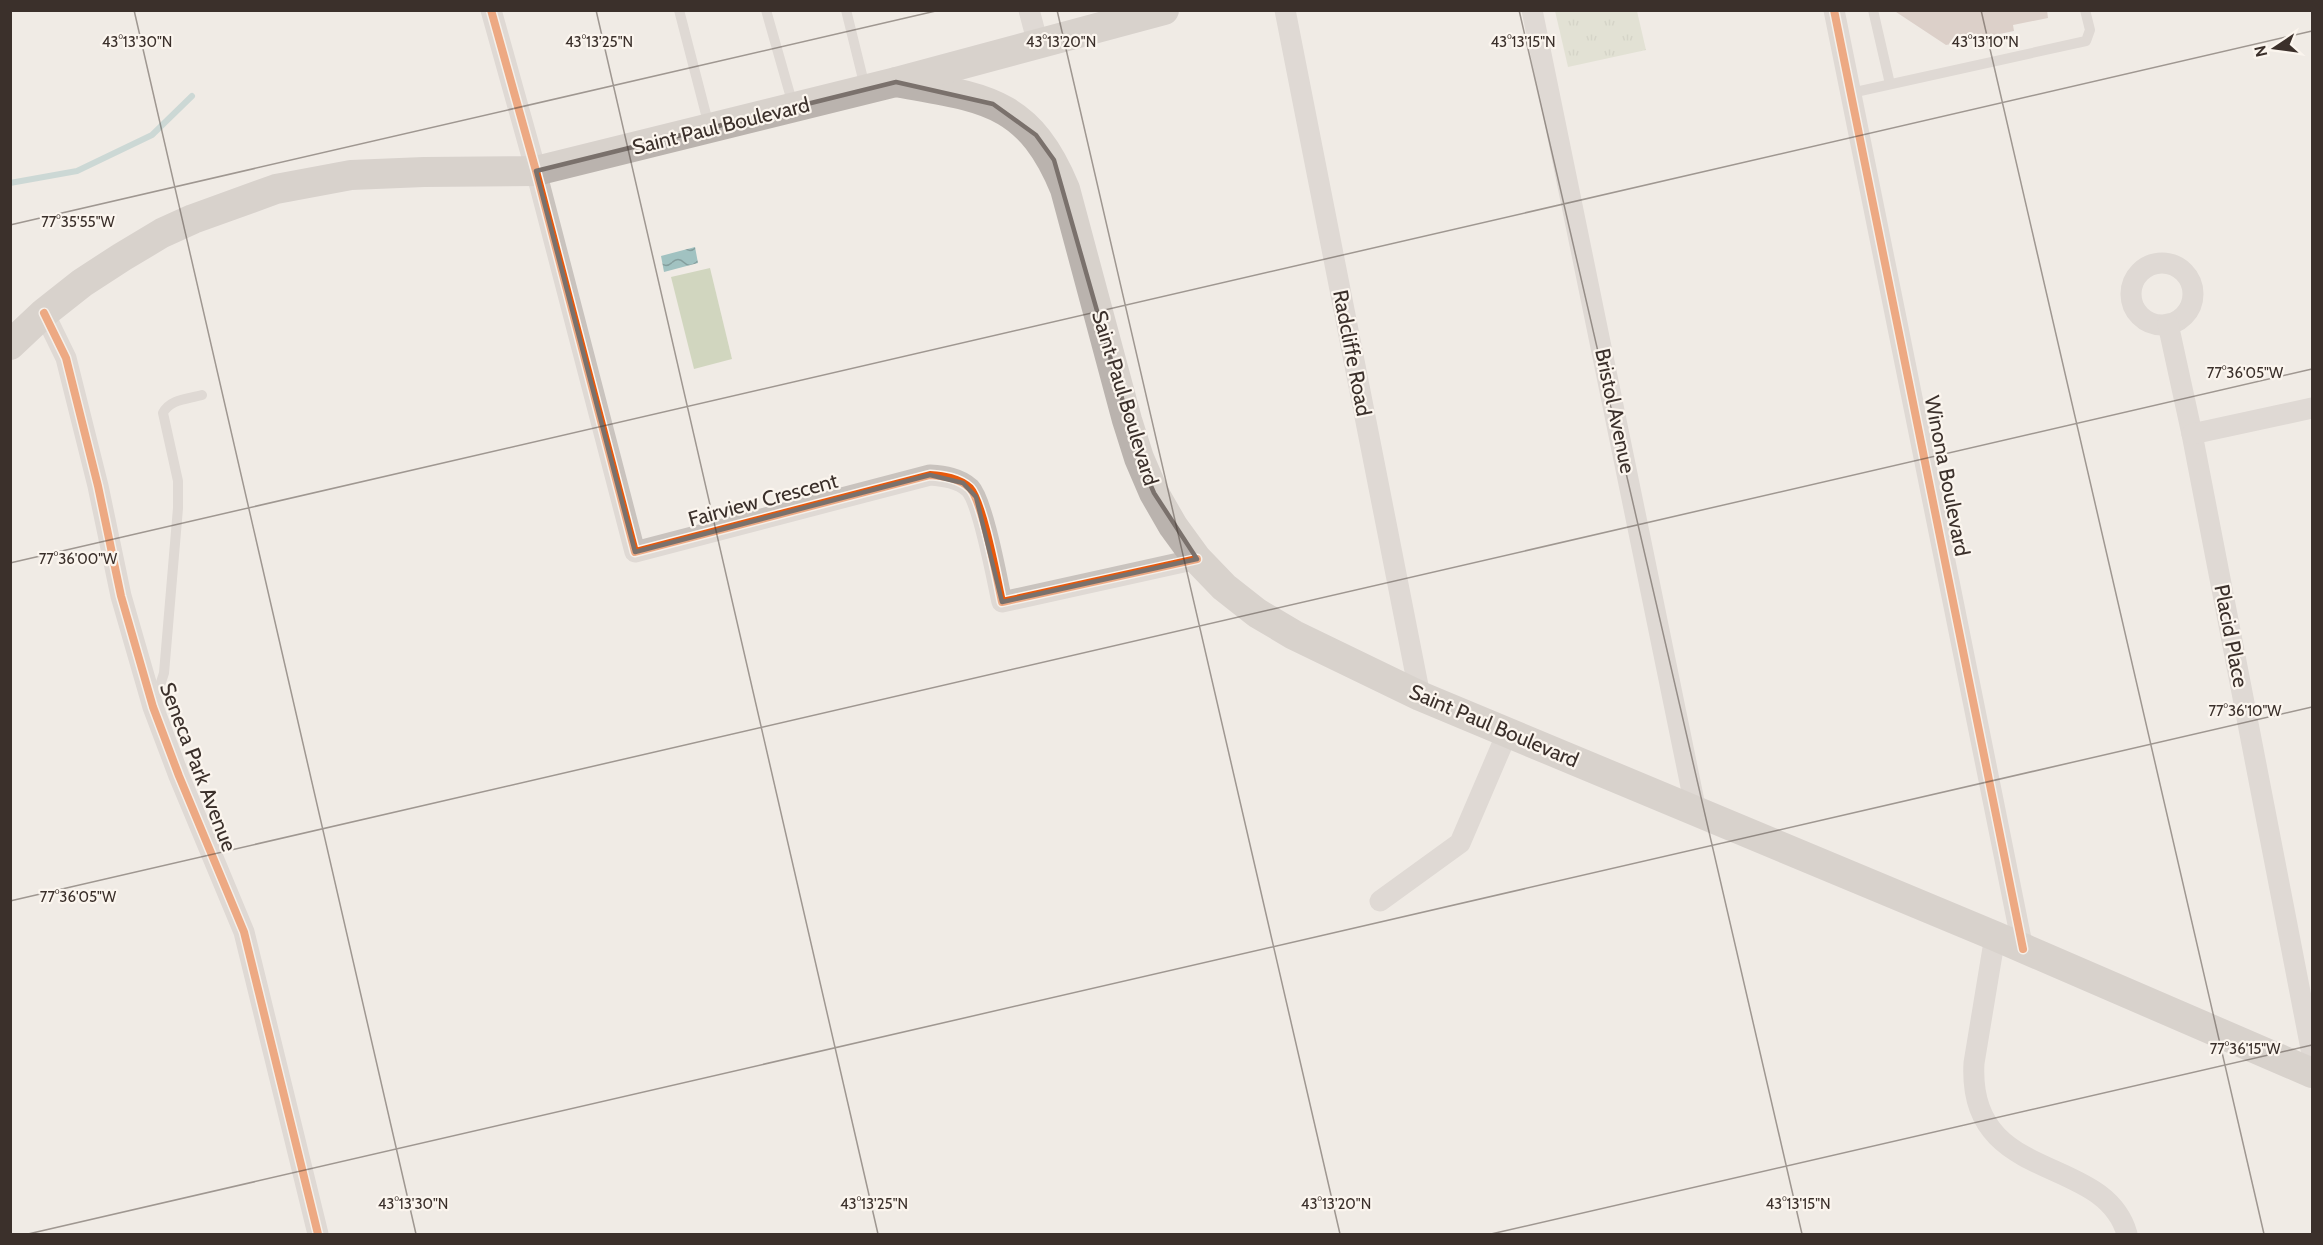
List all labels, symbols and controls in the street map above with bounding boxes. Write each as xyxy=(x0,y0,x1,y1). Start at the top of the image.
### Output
north arrow xyxy=(2245,18,2305,78)
text: 43°13'30"N xyxy=(102,33,172,51)
text: 43°13'25"N xyxy=(565,33,633,51)
text: 43°13'20"N xyxy=(1026,33,1096,51)
text: 43°13'15"N xyxy=(1490,33,1556,51)
text: 43°13'10"N xyxy=(1951,33,2019,51)
text: N xyxy=(2250,44,2271,59)
street label: Saint Paul Boulevard xyxy=(630,91,812,160)
text: 77°35'55"W xyxy=(41,213,116,231)
street label: Radcliffe Road xyxy=(1328,288,1377,418)
street label: Saint Paul Boulevard xyxy=(1087,307,1164,488)
street label: Bristol Avenue xyxy=(1590,346,1641,476)
text: 77°36'05"W xyxy=(2207,364,2284,382)
street label: Winona Boulevard xyxy=(1920,394,1975,558)
street label: Fairview Crescent xyxy=(685,468,840,531)
text: 77°36'00"W xyxy=(39,550,118,568)
street label: Placid Place xyxy=(2209,582,2254,690)
street label: Seneca Park Avenue xyxy=(155,679,242,855)
street label: Saint Paul Boulevard xyxy=(1406,679,1583,773)
text: 77°36'10"W xyxy=(2208,702,2282,720)
text: 77°36'05"W xyxy=(40,888,117,906)
text: 77°36'15"W xyxy=(2210,1040,2281,1058)
text: 43°13'30"N xyxy=(378,1195,448,1213)
text: 43°13'25"N xyxy=(840,1195,908,1213)
text: 43°13'20"N xyxy=(1301,1195,1371,1213)
text: 43°13'15"N xyxy=(1765,1195,1831,1213)

